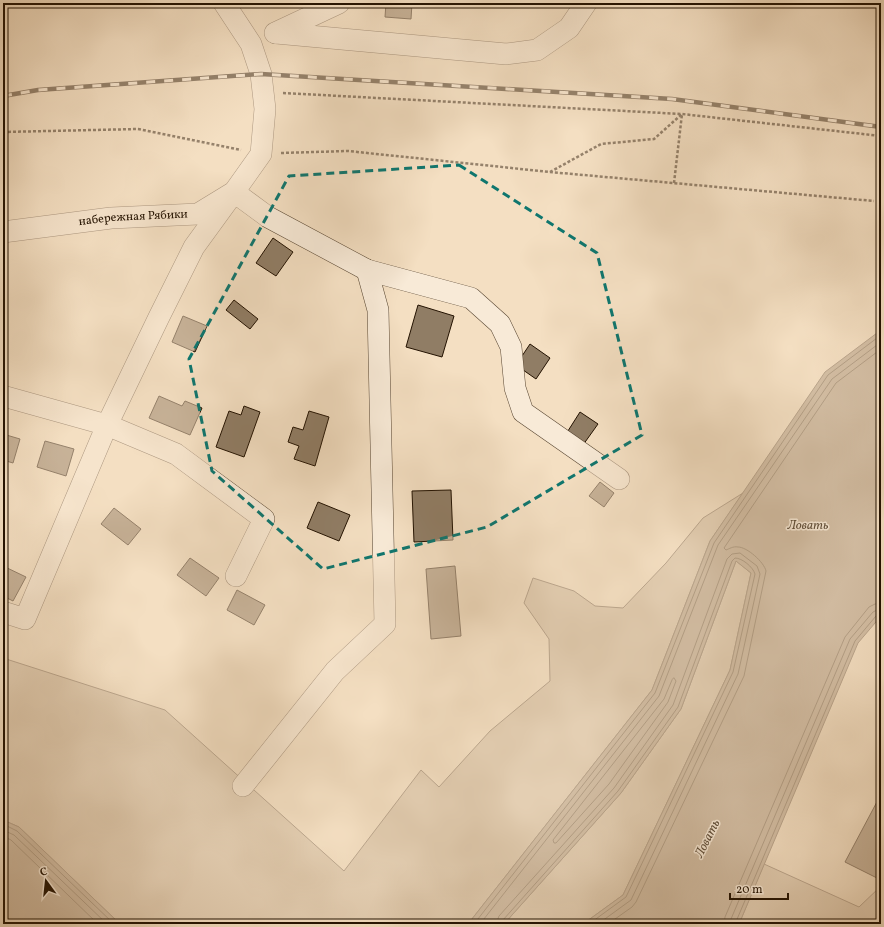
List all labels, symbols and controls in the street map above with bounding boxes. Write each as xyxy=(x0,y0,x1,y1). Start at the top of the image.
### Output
street label: набережная Рябики xyxy=(78,206,188,230)
water label: Ловать xyxy=(787,517,829,535)
water label: Ловать xyxy=(690,816,726,862)
north arrow xyxy=(26,861,66,901)
text: С xyxy=(38,865,49,881)
scale bar xyxy=(730,875,788,901)
text: 20 m xyxy=(736,882,763,898)

